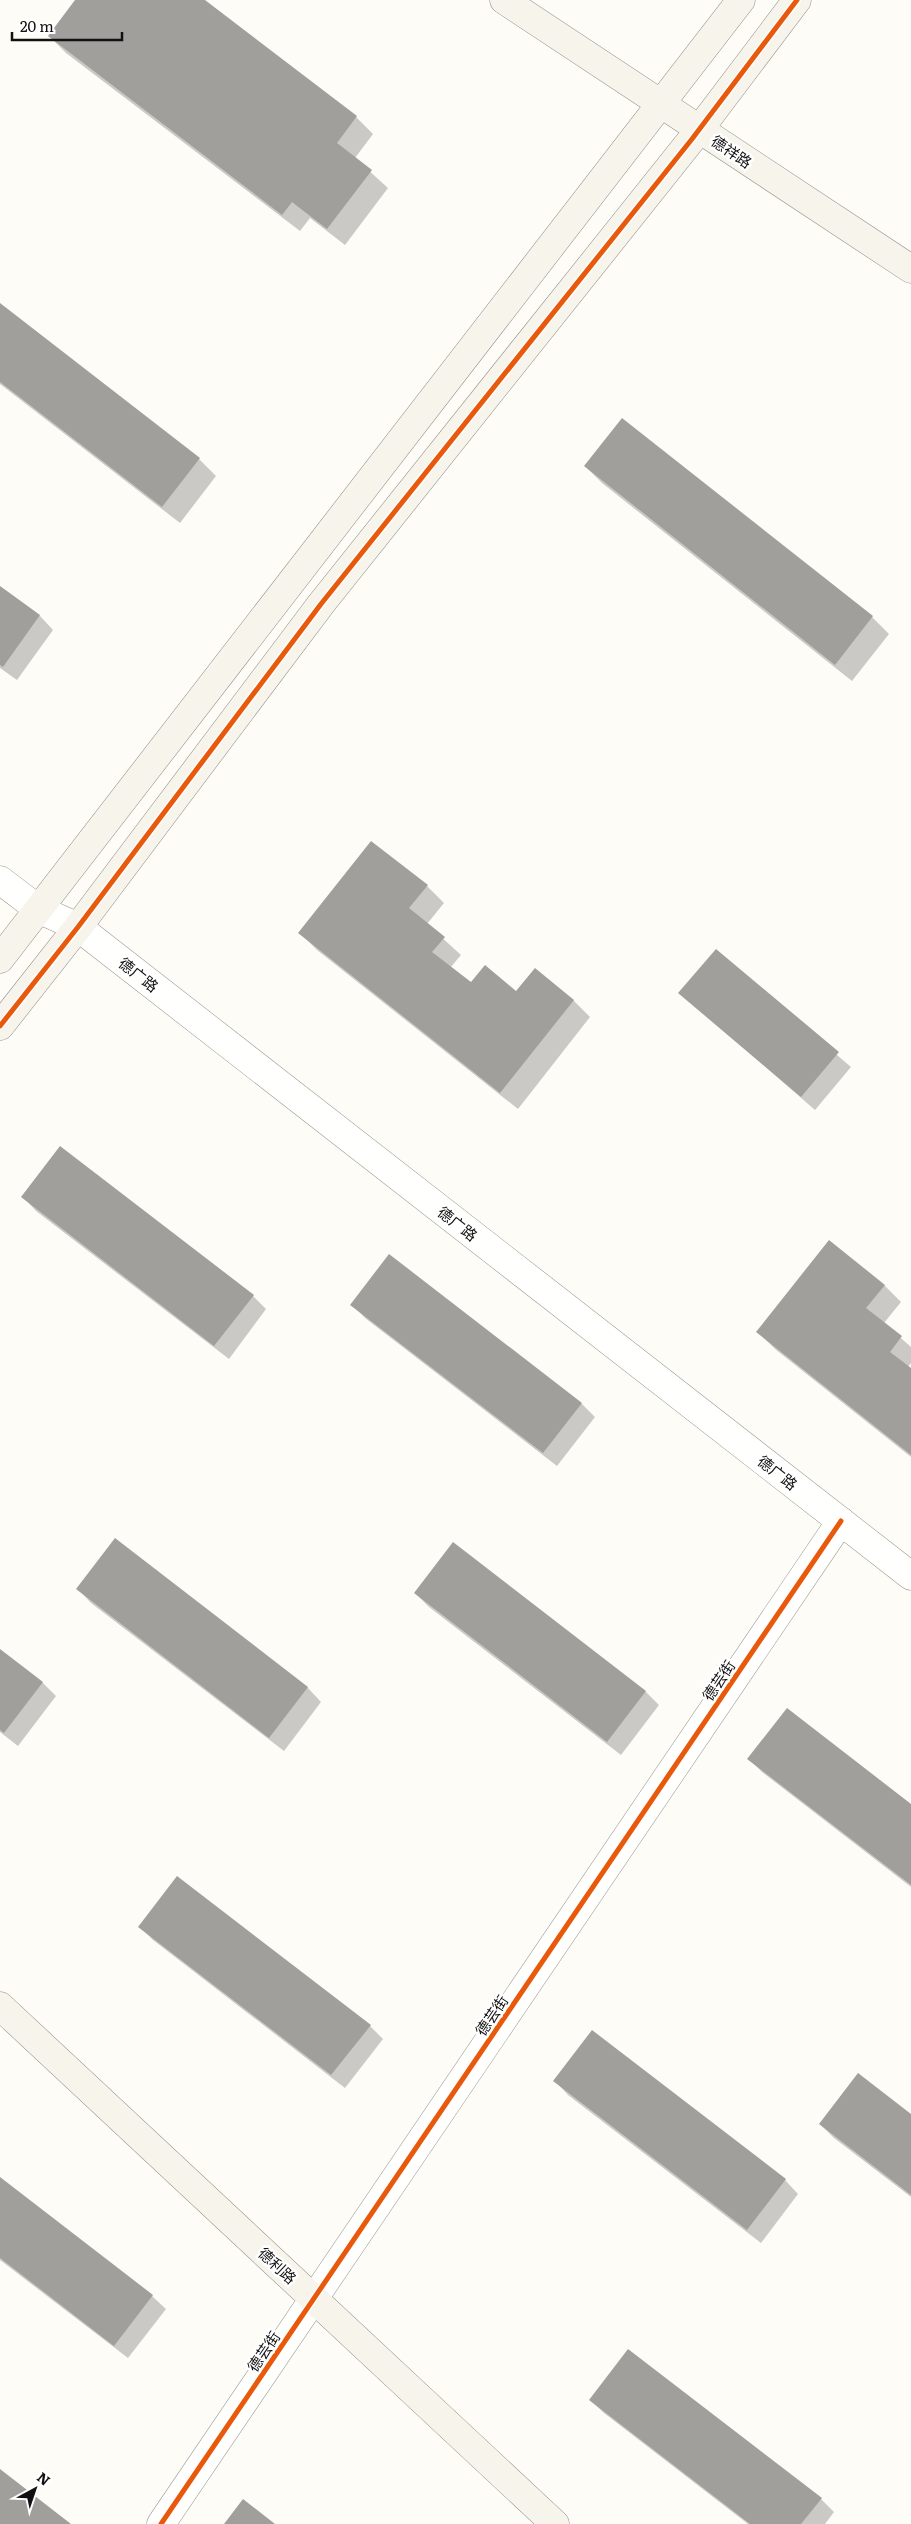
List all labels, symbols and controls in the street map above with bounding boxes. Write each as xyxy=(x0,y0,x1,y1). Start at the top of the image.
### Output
scale bar xyxy=(12,10,122,42)
text: 20 m xyxy=(20,14,54,37)
street label: 德祥路 xyxy=(707,129,757,173)
street label: 德广路 xyxy=(114,951,164,997)
street label: 德广路 xyxy=(433,1200,483,1246)
street label: 德广路 xyxy=(753,1449,803,1495)
street label: 德芸街 xyxy=(696,1655,740,1705)
street label: 德芸街 xyxy=(469,1990,513,2040)
street label: 德利路 xyxy=(254,2241,302,2289)
street label: 德芸街 xyxy=(241,2326,285,2376)
north arrow xyxy=(10,2464,60,2514)
text: N xyxy=(33,2467,55,2490)

